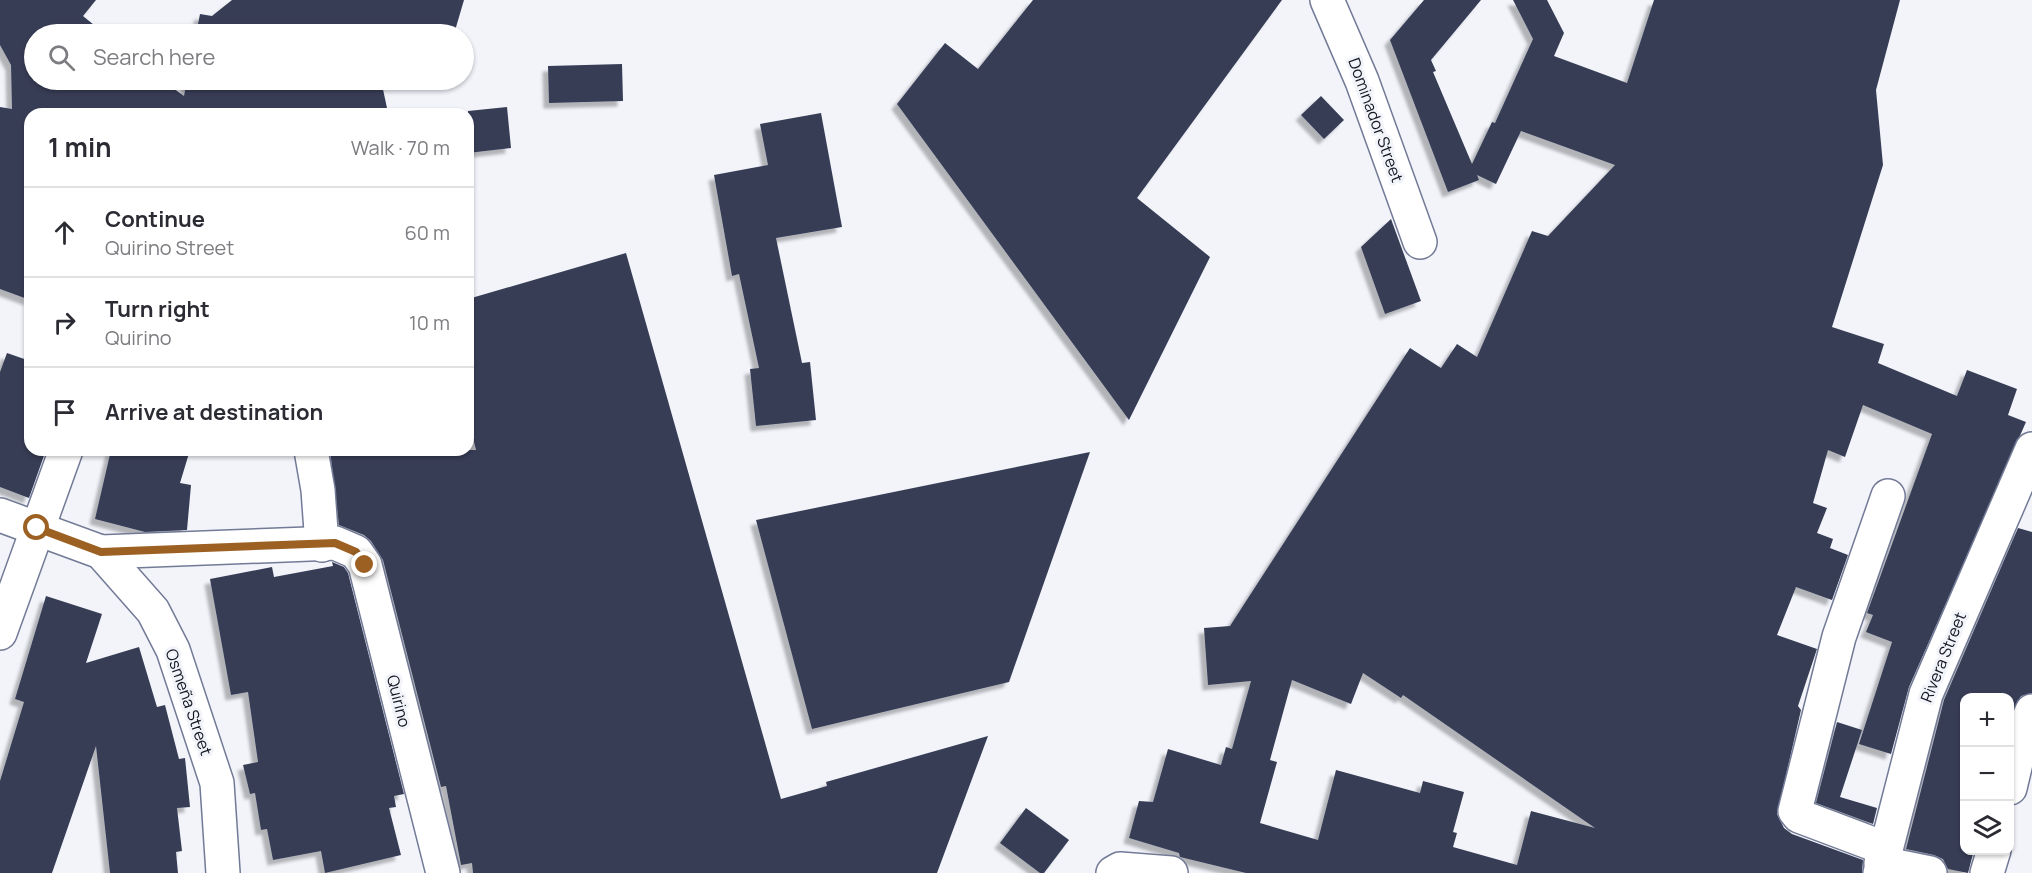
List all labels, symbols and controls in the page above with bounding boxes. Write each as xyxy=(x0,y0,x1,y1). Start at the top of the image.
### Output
search box xyxy=(24,24,474,90)
icon: search xyxy=(45,41,78,74)
text: Search here xyxy=(93,42,215,72)
street label: Dominador Street xyxy=(1343,55,1409,185)
text: 1 min xyxy=(48,129,112,165)
text: Walk · 70 m xyxy=(351,134,450,161)
text: Continue xyxy=(105,204,205,234)
icon: ahead xyxy=(48,216,81,249)
text: 60 m xyxy=(404,219,450,246)
text: Quirino Street xyxy=(105,234,234,261)
text: Turn right xyxy=(105,294,210,324)
icon: right xyxy=(48,306,81,339)
text: 10 m xyxy=(409,309,450,336)
text: Quirino xyxy=(105,324,172,351)
icon: arrive xyxy=(48,396,81,429)
text: Arrive at destination xyxy=(105,397,323,427)
route start xyxy=(23,514,49,540)
route end xyxy=(351,551,377,577)
street label: Rivera Street xyxy=(1915,609,1971,705)
street label: Osmeña Street xyxy=(160,646,218,758)
street label: Quirino xyxy=(382,673,416,729)
map controls xyxy=(1960,693,2014,855)
button: + xyxy=(1960,693,2014,747)
button: − xyxy=(1960,747,2014,801)
button: layers xyxy=(1960,801,2014,855)

